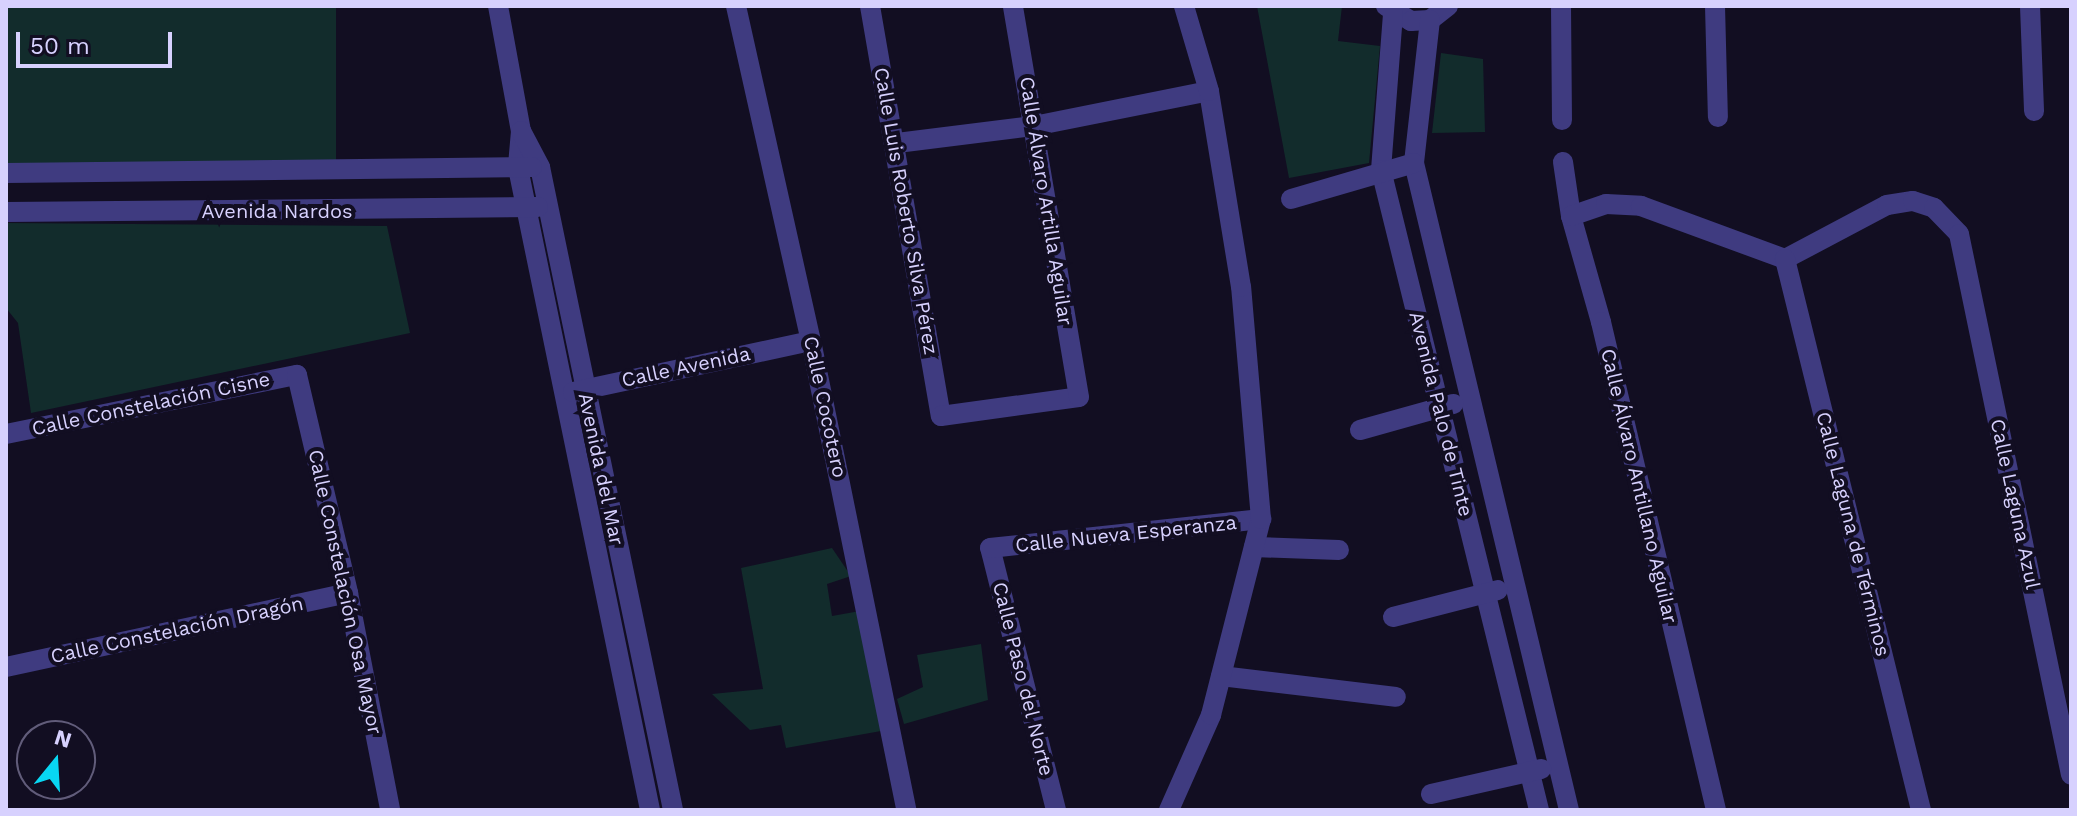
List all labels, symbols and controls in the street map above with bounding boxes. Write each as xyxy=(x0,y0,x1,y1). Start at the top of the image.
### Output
scale bar xyxy=(20,16,176,66)
text: 50 m xyxy=(30,32,90,60)
street label: Calle Luis Roberto Silva Pérez xyxy=(869,65,943,357)
street label: Calle Álvaro Artilla Aguilar xyxy=(1014,73,1078,329)
street label: Avenida Nardos xyxy=(201,199,353,223)
street label: Avenida Palo de Tinte xyxy=(1404,309,1478,519)
street label: Calle Cocotero xyxy=(798,334,852,480)
street label: Calle Avenida xyxy=(619,342,753,392)
street label: Calle Álvaro Antillano Aguilar xyxy=(1595,345,1683,627)
street label: Calle Constelación Cisne xyxy=(30,367,272,441)
street label: Avenida del Mar xyxy=(573,390,629,548)
street label: Calle Laguna de Términos xyxy=(1811,409,1895,659)
street label: Calle Laguna Azul xyxy=(1985,416,2045,592)
street label: Calle Constelación Osa Mayor xyxy=(303,447,387,737)
street label: Calle Nueva Esperanza xyxy=(1014,510,1238,558)
street label: Calle Paso del Norte xyxy=(987,579,1059,779)
street label: Calle Constelación Dragón xyxy=(48,591,306,669)
north arrow xyxy=(16,720,96,800)
text: N xyxy=(51,724,75,753)

